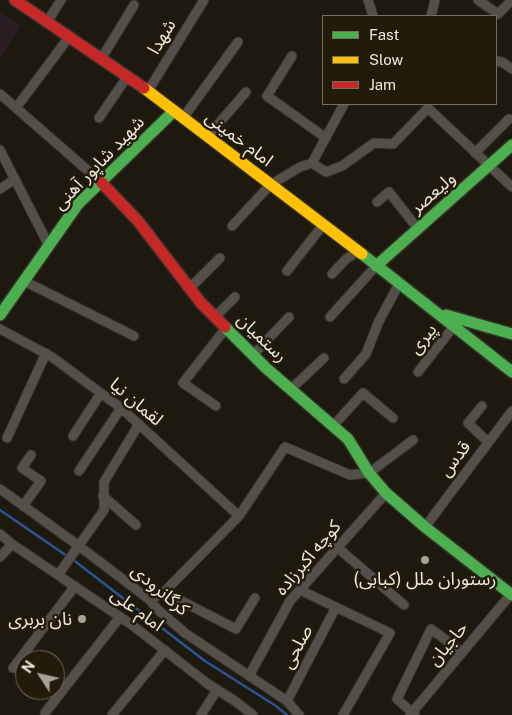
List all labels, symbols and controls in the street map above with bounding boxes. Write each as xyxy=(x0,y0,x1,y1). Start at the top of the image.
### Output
legend xyxy=(322,15,497,105)
street label: شهدا xyxy=(143,16,181,58)
text: Fast xyxy=(369,26,399,43)
text: Slow xyxy=(369,51,403,68)
text: Jam xyxy=(369,76,396,93)
street label: امام خمینی xyxy=(201,107,277,171)
street label: شهید شاپور آهنی xyxy=(49,112,149,214)
street label: ولیعصر xyxy=(406,167,460,219)
street label: رستمیان xyxy=(232,309,292,367)
street label: پیری xyxy=(404,319,442,359)
street label: لقمان نیا xyxy=(105,374,167,430)
street label: قدس xyxy=(435,437,475,481)
street label: کوچه اکبرزاده xyxy=(270,516,346,600)
marker: رستوران ملل (کبابی) xyxy=(419,554,431,566)
street label: کرگانرودی xyxy=(127,560,193,620)
place label: رستوران ملل (کبابی) xyxy=(354,568,496,590)
street label: امام علی xyxy=(106,584,168,636)
place label: نان بربری xyxy=(8,608,72,630)
marker: نان بربری xyxy=(76,613,88,625)
street label: حاجیان xyxy=(423,618,473,670)
street label: صلحی xyxy=(277,621,317,673)
north arrow xyxy=(15,650,65,700)
text: N xyxy=(19,658,38,676)

